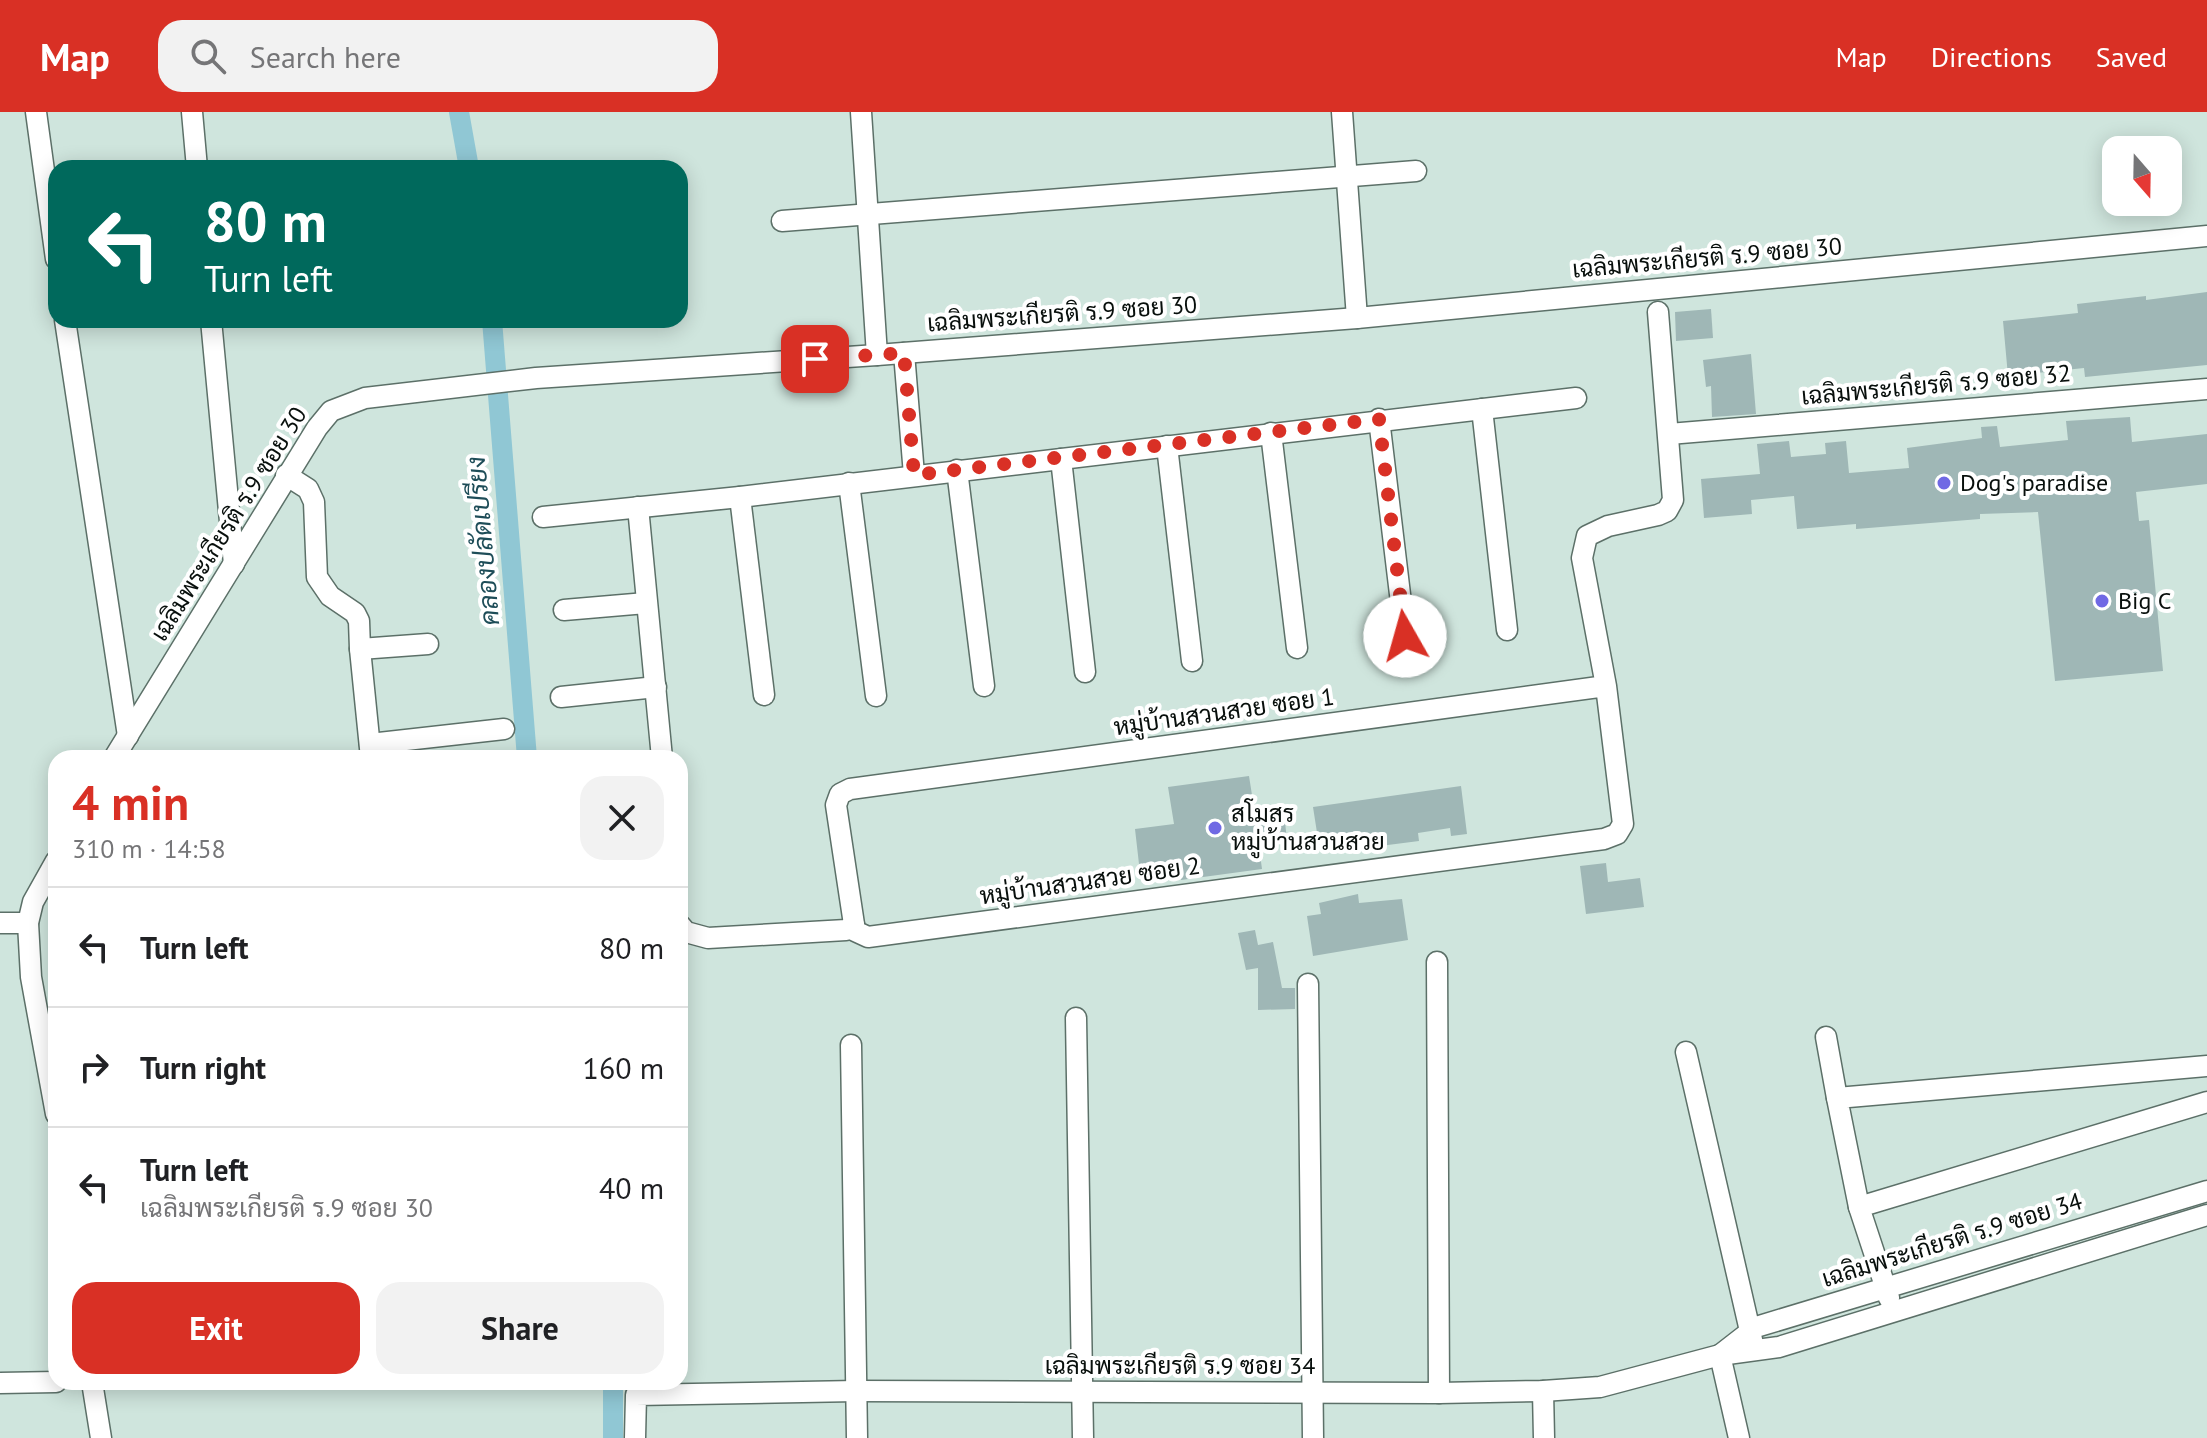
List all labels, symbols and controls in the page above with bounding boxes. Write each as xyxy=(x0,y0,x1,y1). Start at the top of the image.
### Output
search box xyxy=(158,20,718,92)
text: Map xyxy=(40,32,110,81)
icon: search xyxy=(186,34,230,78)
text: Search here xyxy=(250,37,401,76)
text: Map xyxy=(1836,38,1887,75)
text: Directions xyxy=(1931,38,2052,75)
text: Saved xyxy=(2096,38,2167,75)
north arrow xyxy=(2102,136,2182,216)
map controls xyxy=(2102,136,2182,216)
text: 80 m xyxy=(204,185,327,257)
icon: left xyxy=(72,192,176,296)
street label: เฉลิมพระเกียรติ ร.9 ซอย 30 xyxy=(1571,230,1843,285)
text: Turn left xyxy=(204,255,333,302)
street label: เฉลิมพระเกียรติ ร.9 ซอย 30 xyxy=(926,289,1198,338)
pin xyxy=(781,325,849,393)
icon: arrive xyxy=(793,337,837,381)
street label: เฉลิมพระเกียรติ ร.9 ซอย 32 xyxy=(1800,357,2072,412)
street label: เฉลิมพระเกียรติ ร.9 ซอย 30 xyxy=(144,401,313,647)
water label: คลองปลัดเปรียง xyxy=(459,455,506,627)
place label: Dog's paradise xyxy=(1960,467,2108,498)
marker: Dog's paradise xyxy=(1935,474,1953,492)
place label: Big C xyxy=(2118,585,2171,616)
marker: Big C xyxy=(2093,592,2111,610)
position arrow xyxy=(1363,594,1447,678)
street label: หมู่บ้านสวนสวย ซอย 1 xyxy=(1112,681,1336,744)
text: 4 min xyxy=(72,771,189,833)
button: close xyxy=(580,776,664,860)
place label: สโมสร หมู่บ้านสวนสวย xyxy=(1231,798,1385,859)
marker: สโมสร หมู่บ้านสวนสวย xyxy=(1206,819,1224,837)
text: 310 m · 14:58 xyxy=(72,832,226,865)
street label: หมู่บ้านสวนสวย ซอย 2 xyxy=(978,850,1202,913)
icon: left xyxy=(72,925,116,969)
text: Turn left xyxy=(140,928,248,967)
text: 80 m xyxy=(599,928,664,967)
icon: right xyxy=(72,1045,116,1089)
text: Turn right xyxy=(140,1048,266,1087)
text: 160 m xyxy=(583,1048,664,1087)
text: Turn left xyxy=(140,1150,248,1189)
icon: left xyxy=(72,1165,116,1209)
text: 40 m xyxy=(599,1168,664,1207)
street label: เฉลิมพระเกียรติ ร.9 ซอย 34 xyxy=(1818,1185,2086,1294)
text: เฉลิมพระเกียรติ ร.9 ซอย 30 xyxy=(140,1191,433,1224)
button: Exit xyxy=(72,1282,360,1374)
button: Share xyxy=(376,1282,664,1374)
street label: เฉลิมพระเกียรติ ร.9 ซอย 34 xyxy=(1045,1350,1315,1381)

